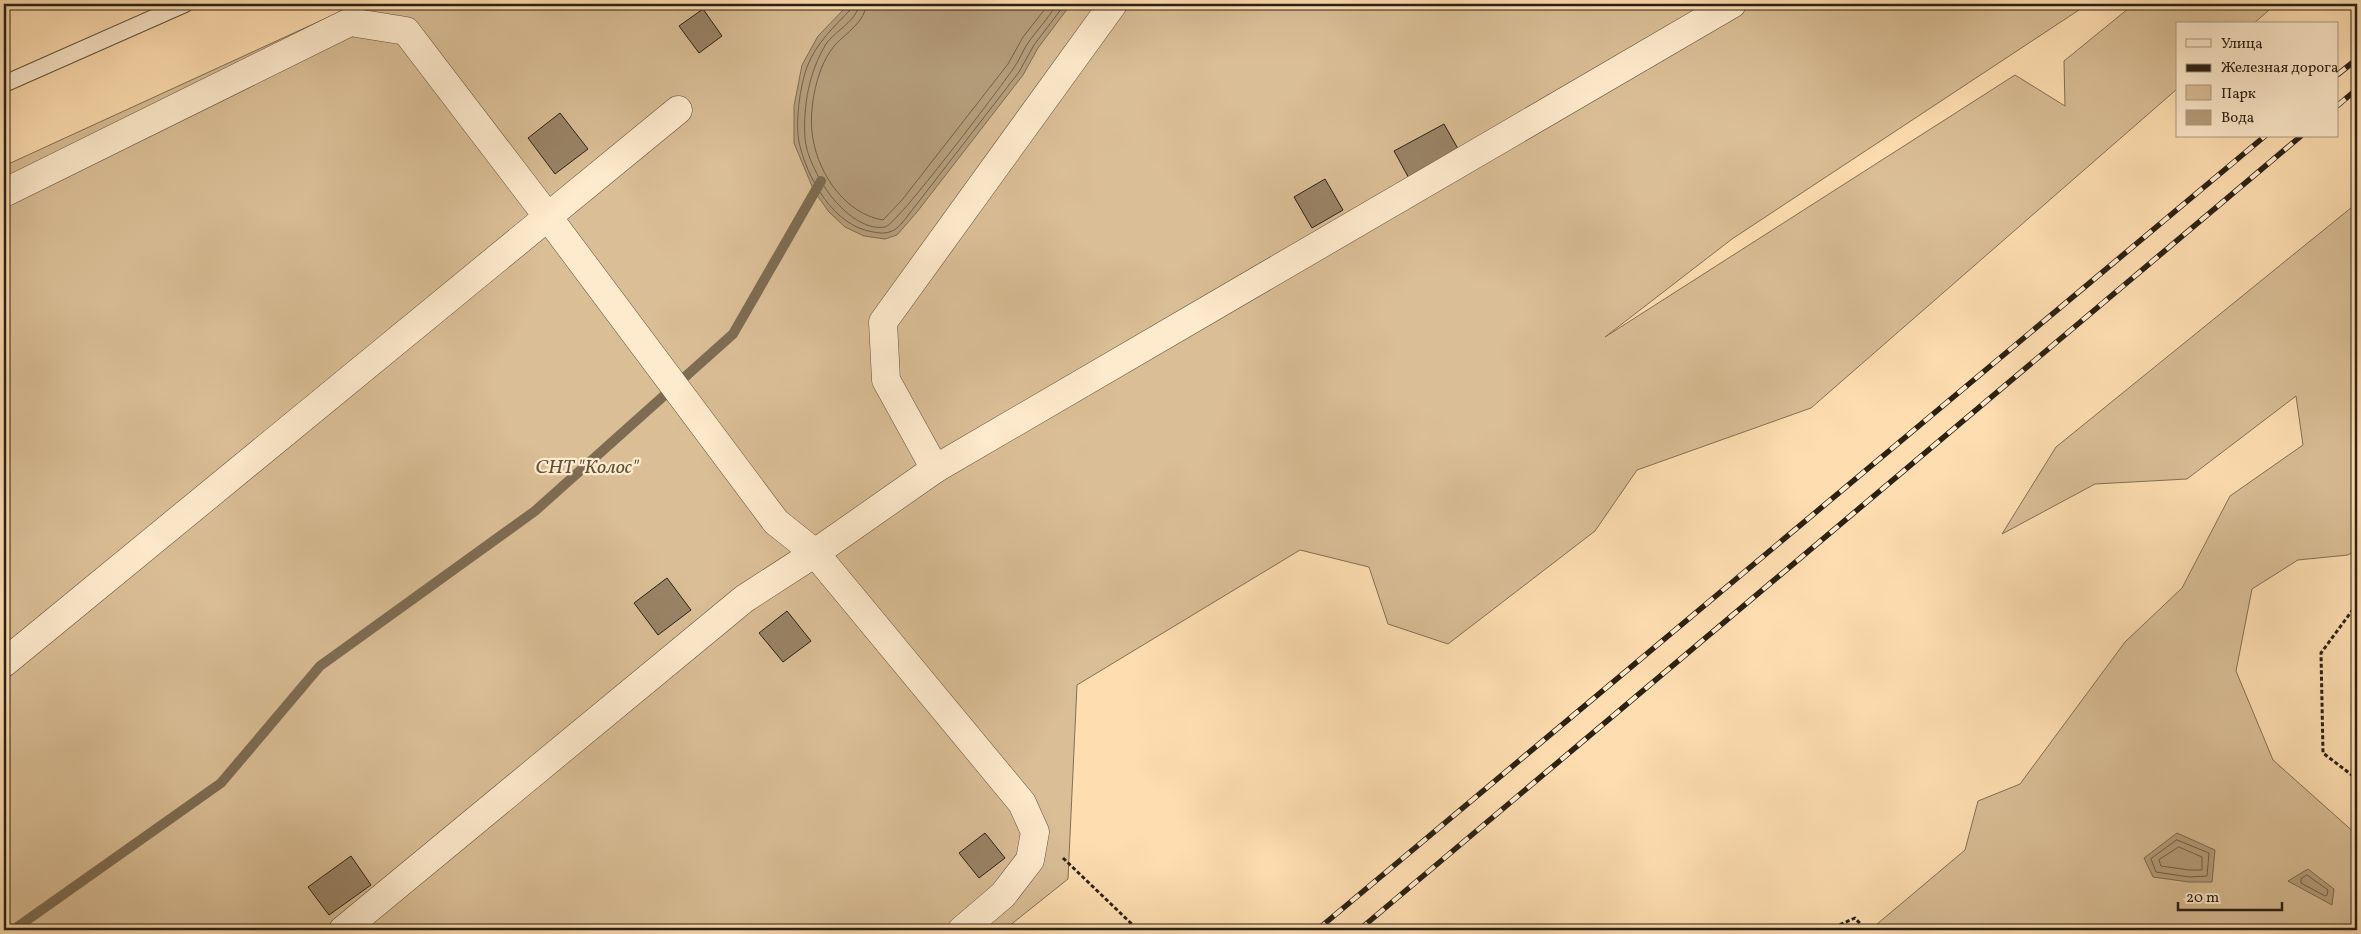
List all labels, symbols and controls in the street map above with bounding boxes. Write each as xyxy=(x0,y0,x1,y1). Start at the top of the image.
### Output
legend xyxy=(2176,22,2338,138)
text: Улица xyxy=(2221,34,2263,55)
text: Железная дорога xyxy=(2221,58,2338,79)
text: Парк xyxy=(2221,84,2256,105)
text: Вода xyxy=(2221,108,2254,129)
park label: СНТ "Колос" xyxy=(535,454,640,482)
scale bar xyxy=(2178,879,2282,911)
text: 20 m xyxy=(2186,888,2219,909)

